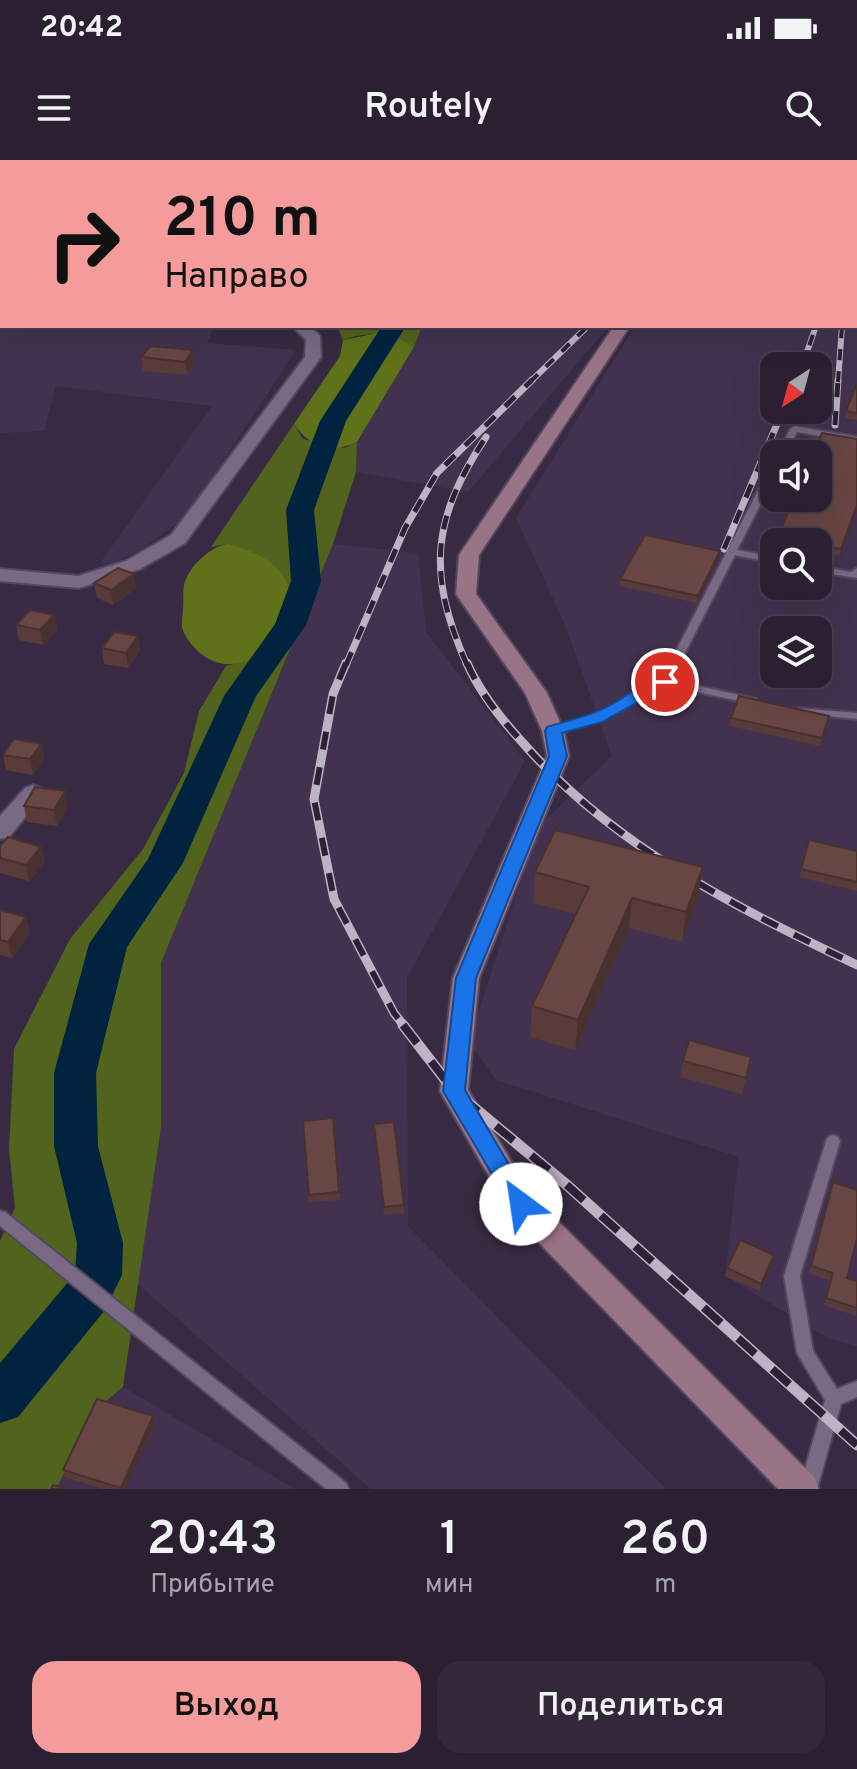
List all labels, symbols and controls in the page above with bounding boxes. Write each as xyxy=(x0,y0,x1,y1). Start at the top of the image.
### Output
text: 20:42 xyxy=(40,10,123,47)
text: Routely xyxy=(364,85,493,131)
icon: menu xyxy=(32,86,76,130)
icon: search xyxy=(781,86,825,130)
text: 210 m xyxy=(164,186,321,256)
icon: right xyxy=(32,192,136,296)
text: Направо xyxy=(164,255,309,301)
north arrow xyxy=(760,352,832,424)
map controls xyxy=(760,352,832,688)
button: sound xyxy=(760,440,832,512)
button: search xyxy=(760,528,832,600)
button: layers xyxy=(760,616,832,688)
pin xyxy=(631,648,699,716)
icon: arrive xyxy=(643,660,687,704)
position arrow xyxy=(479,1162,563,1246)
text: 20:43 xyxy=(147,1511,278,1571)
text: 1 xyxy=(440,1511,459,1571)
text: 260 xyxy=(620,1511,710,1571)
text: Прибытие xyxy=(150,1569,275,1602)
text: мин xyxy=(425,1569,474,1602)
text: m xyxy=(654,1569,676,1602)
button: Выход xyxy=(32,1661,421,1753)
button: Поделиться xyxy=(437,1661,825,1753)

